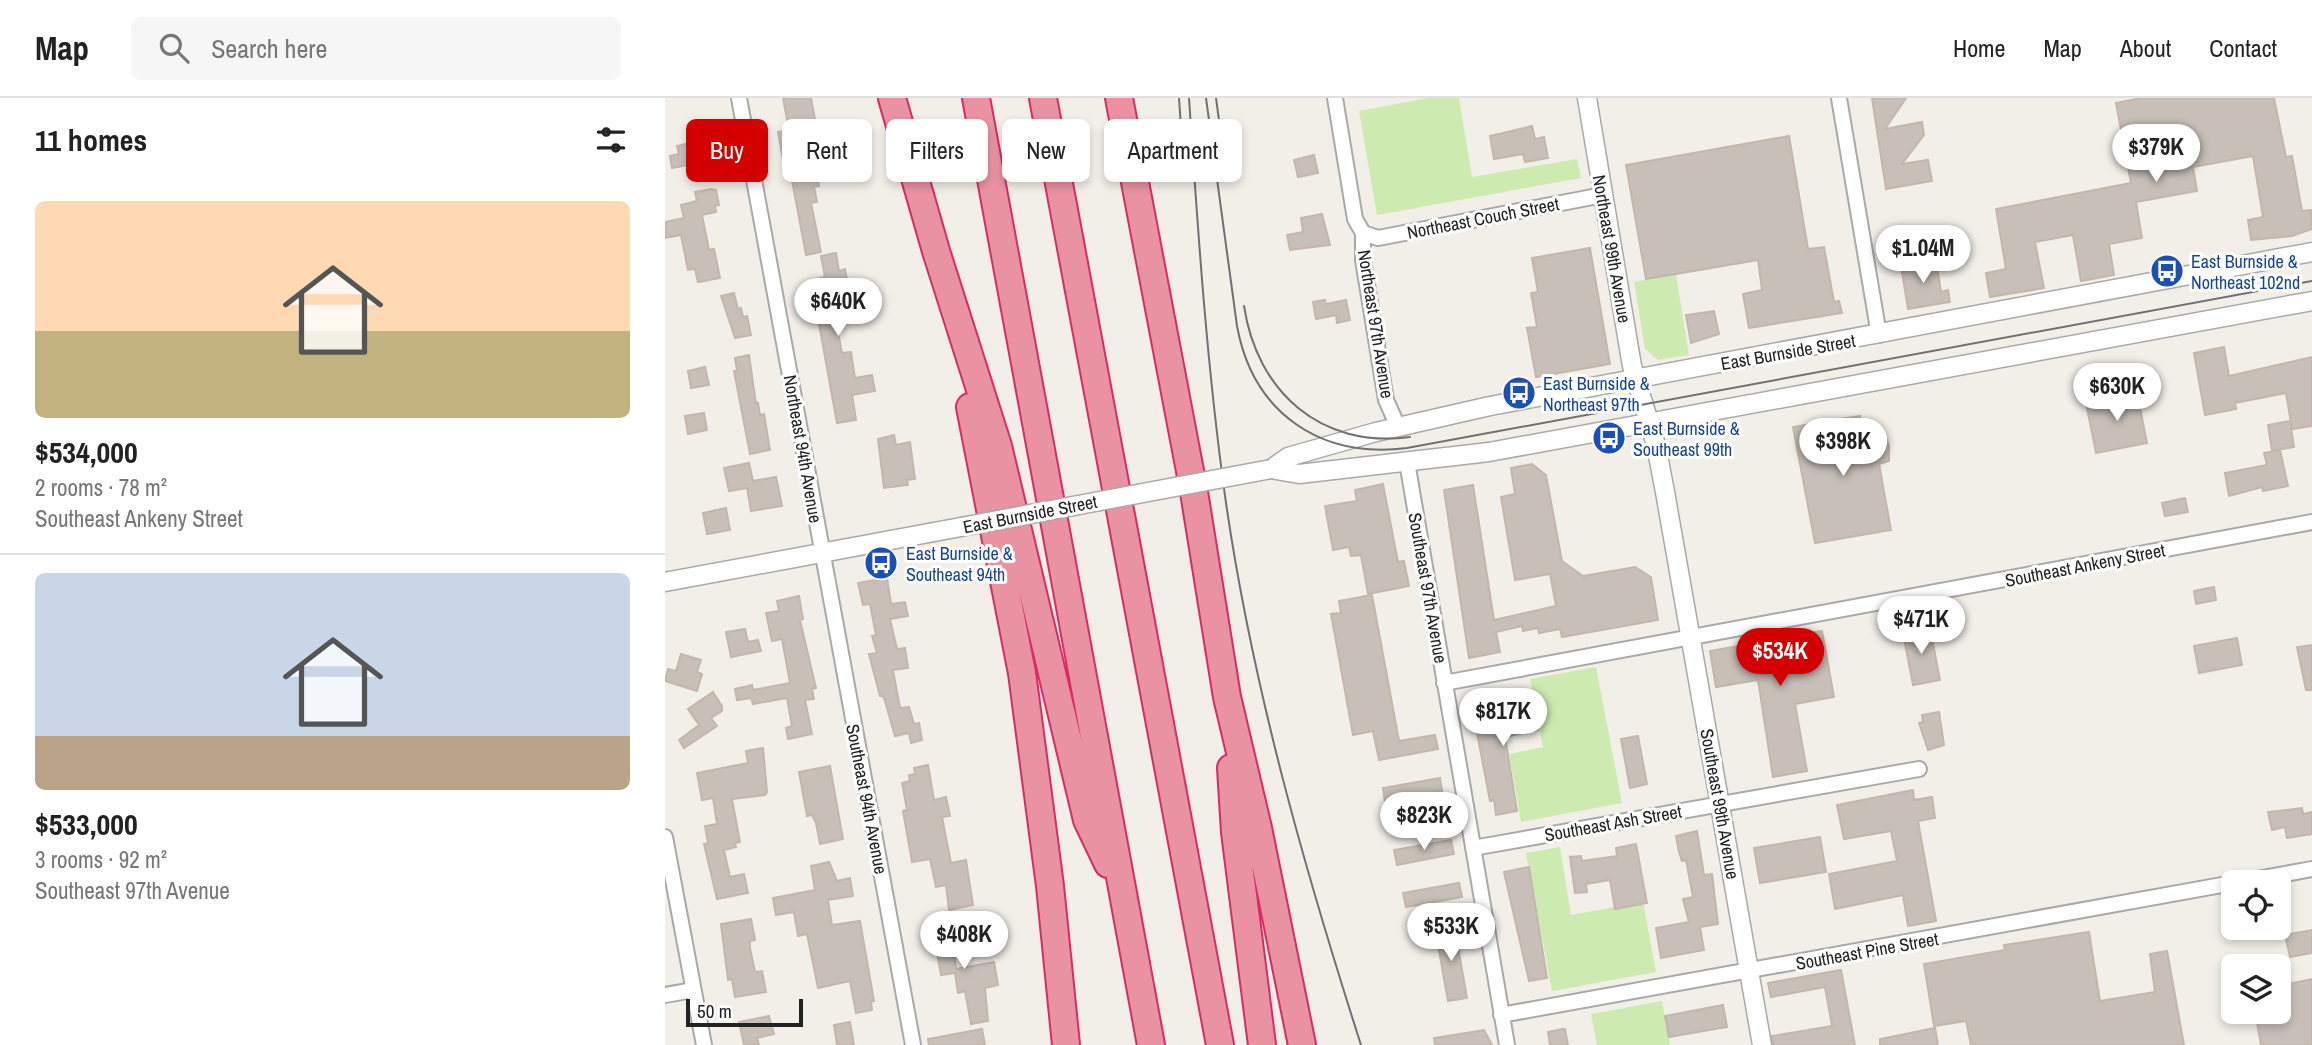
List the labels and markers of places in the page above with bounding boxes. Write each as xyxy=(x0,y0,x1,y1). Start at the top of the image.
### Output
pin: $379K xyxy=(2107,125,2205,184)
pin: $1.04M xyxy=(1866,226,1980,285)
place label: East Burnside & Northeast 102nd xyxy=(2191,249,2300,295)
bus stop icon: East Burnside & Northeast 102nd xyxy=(2148,252,2186,290)
pin: $640K xyxy=(789,278,887,338)
pin: $630K xyxy=(2068,364,2166,423)
place label: East Burnside & Northeast 97th xyxy=(1543,371,1650,417)
bus stop icon: East Burnside & Northeast 97th xyxy=(1500,374,1538,412)
place label: East Burnside & Southeast 99th xyxy=(1633,416,1740,462)
pin: $398K xyxy=(1794,418,1892,478)
bus stop icon: East Burnside & Southeast 99th xyxy=(1590,419,1628,457)
place label: East Burnside & Southeast 94th xyxy=(906,541,1013,587)
bus stop icon: East Burnside & Southeast 94th xyxy=(862,544,900,582)
pin: $471K xyxy=(1872,596,1970,656)
pin: $534K xyxy=(1731,628,1829,688)
pin: $817K xyxy=(1454,688,1552,748)
pin: $823K xyxy=(1375,792,1473,852)
pin: $533K xyxy=(1402,904,1500,963)
pin: $408K xyxy=(915,912,1013,971)

